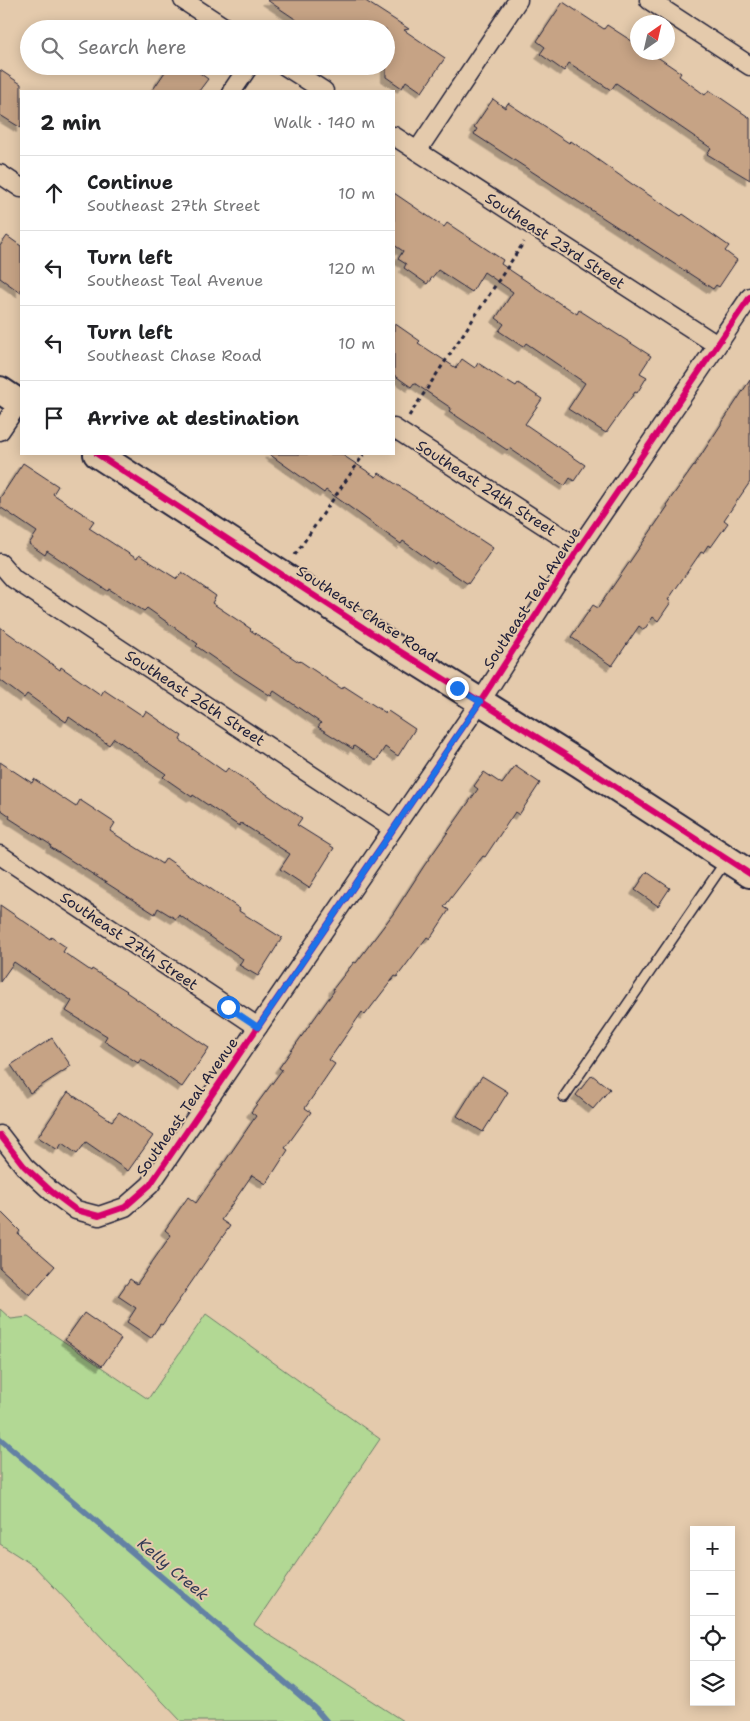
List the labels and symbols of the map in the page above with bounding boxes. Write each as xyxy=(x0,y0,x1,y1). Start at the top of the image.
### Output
north arrow xyxy=(630,15,675,60)
street label: Southeast 23rd Street xyxy=(481,188,629,294)
street label: Southeast 24th Street xyxy=(412,435,560,541)
street label: Southeast Teal Avenue xyxy=(479,523,585,673)
street label: Southeast Chase Road xyxy=(293,561,442,667)
street label: Southeast 26th Street xyxy=(121,645,269,751)
route end xyxy=(446,677,469,700)
street label: Southeast 27th Street xyxy=(56,887,202,995)
route start xyxy=(217,996,240,1019)
street label: Southeast Teal Avenue xyxy=(131,1034,243,1180)
water label: Kelly Creek xyxy=(133,1533,213,1605)

